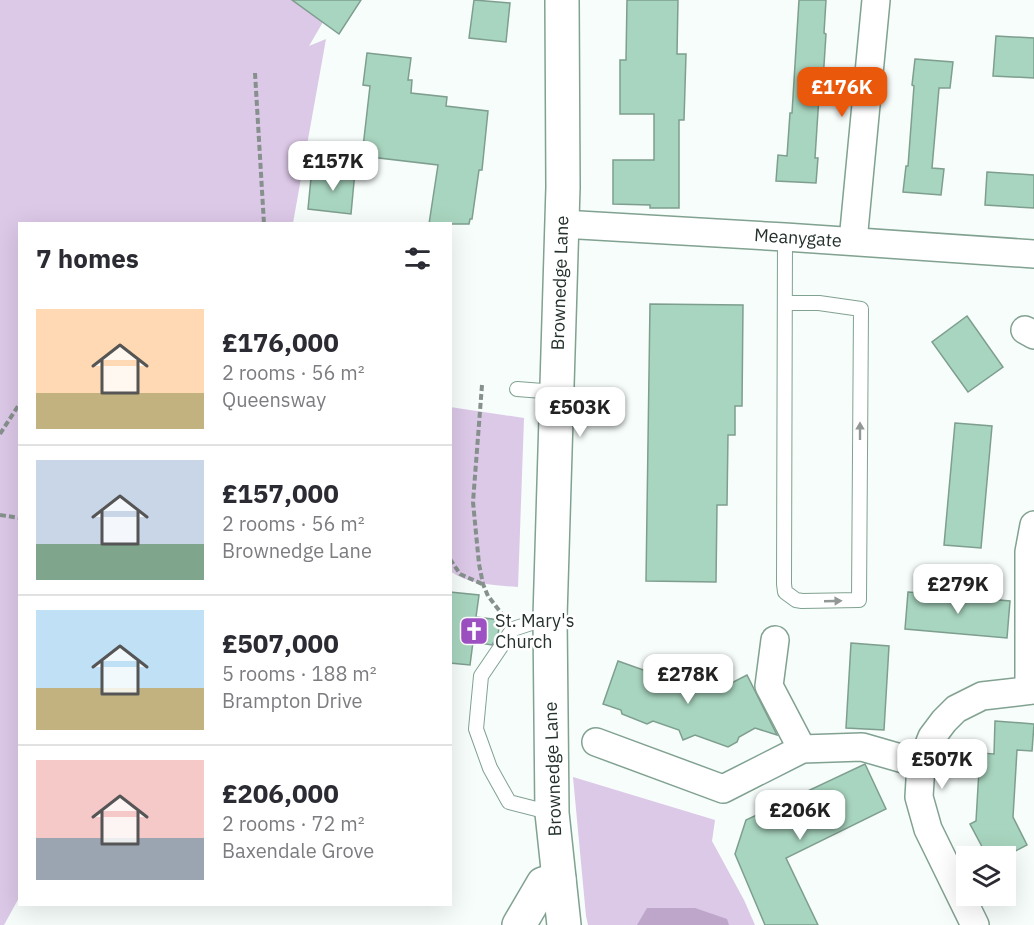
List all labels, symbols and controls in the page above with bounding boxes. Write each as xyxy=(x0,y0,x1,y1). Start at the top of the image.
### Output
pin: £176K xyxy=(800,67,884,118)
text: £176K xyxy=(811,73,873,100)
pin: £157K xyxy=(291,141,375,192)
text: £157K xyxy=(302,147,364,174)
street label: Brownedge Lane xyxy=(546,215,573,351)
street label: Meanygate xyxy=(753,223,843,252)
text: 7 homes xyxy=(36,241,139,275)
icon: filters xyxy=(401,242,434,275)
text: £176,000 xyxy=(222,325,339,359)
icon: home xyxy=(84,333,156,405)
text: 2 rooms · 56 m² xyxy=(222,359,365,386)
text: Queensway xyxy=(222,386,326,413)
pin: £503K xyxy=(538,387,622,438)
text: £503K xyxy=(549,393,611,420)
one-way arrow xyxy=(855,422,865,441)
text: £157,000 xyxy=(222,476,339,510)
icon: home xyxy=(84,484,156,556)
text: 2 rooms · 56 m² xyxy=(222,510,365,537)
text: Brownedge Lane xyxy=(222,537,372,564)
pin: £279K xyxy=(916,564,1000,615)
text: £279K xyxy=(927,570,989,597)
one-way arrow xyxy=(823,596,842,606)
place label: St. Mary's Church xyxy=(495,609,574,653)
church icon: St. Mary's Church xyxy=(458,615,490,647)
text: £507,000 xyxy=(222,626,339,660)
icon: home xyxy=(84,634,156,706)
pin: £278K xyxy=(646,654,730,705)
text: 5 rooms · 188 m² xyxy=(222,660,377,687)
text: £278K xyxy=(657,660,719,687)
text: Brampton Drive xyxy=(222,687,363,714)
street label: Brownedge Lane xyxy=(539,701,566,837)
pin: £507K xyxy=(900,739,984,790)
text: £507K xyxy=(911,745,973,772)
text: £206,000 xyxy=(222,776,339,810)
icon: home xyxy=(84,784,156,856)
pin: £206K xyxy=(758,790,842,841)
text: £206K xyxy=(769,796,831,823)
text: 2 rooms · 72 m² xyxy=(222,810,365,837)
text: Baxendale Grove xyxy=(222,837,374,864)
map controls xyxy=(956,846,1016,906)
button: layers xyxy=(956,846,1016,906)

